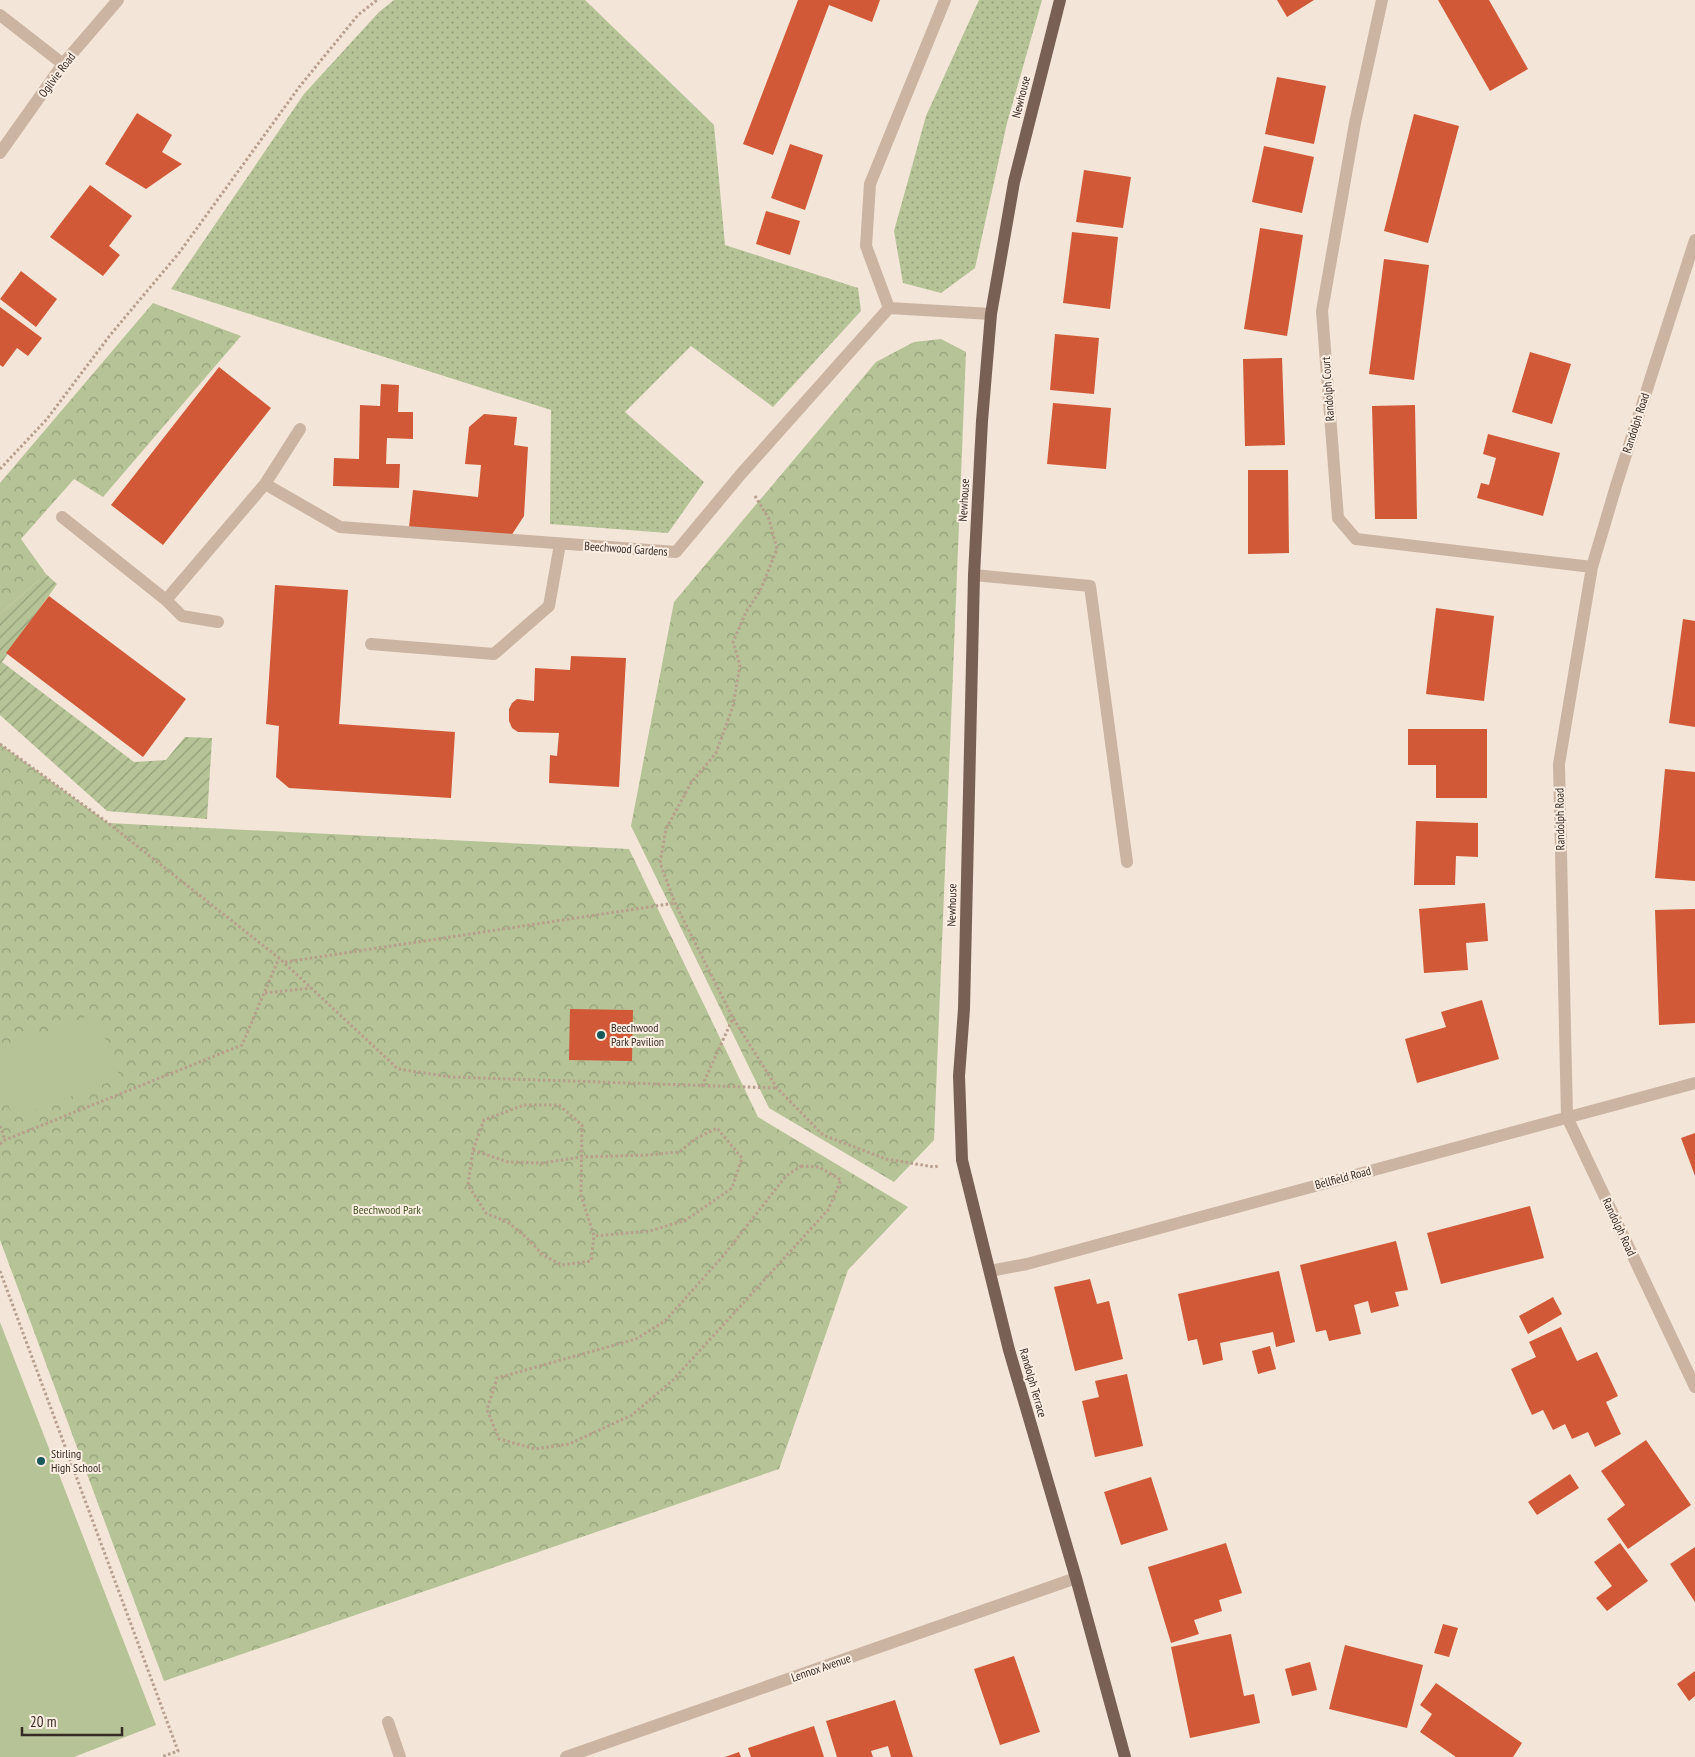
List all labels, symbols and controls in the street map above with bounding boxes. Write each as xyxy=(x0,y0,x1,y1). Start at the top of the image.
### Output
street label: Ogilvie Road xyxy=(35,49,78,100)
street label: Newhouse xyxy=(1008,74,1033,120)
street label: Randolph Court xyxy=(1318,356,1337,422)
street label: Randolph Road xyxy=(1619,391,1652,455)
street label: Newhouse xyxy=(955,478,972,522)
street label: Beechwood Gardens xyxy=(584,538,668,559)
street label: Randolph Road xyxy=(1551,788,1568,850)
street label: Newhouse xyxy=(944,883,959,927)
place label: Beechwood Park Pavilion xyxy=(611,1020,664,1049)
marker: Beechwood Park Pavilion xyxy=(595,1029,607,1041)
street label: Bellfield Road xyxy=(1313,1163,1373,1192)
street label: Randolph Road xyxy=(1599,1195,1639,1258)
park label: Beechwood Park xyxy=(353,1202,421,1217)
street label: Randolph Terrace xyxy=(1016,1347,1051,1419)
place label: Stirling High School xyxy=(51,1446,101,1475)
marker: Stirling High School xyxy=(35,1455,47,1467)
street label: Lennox Avenue xyxy=(789,1650,853,1685)
scale bar xyxy=(22,1704,122,1736)
text: 20 m xyxy=(30,1712,56,1731)

